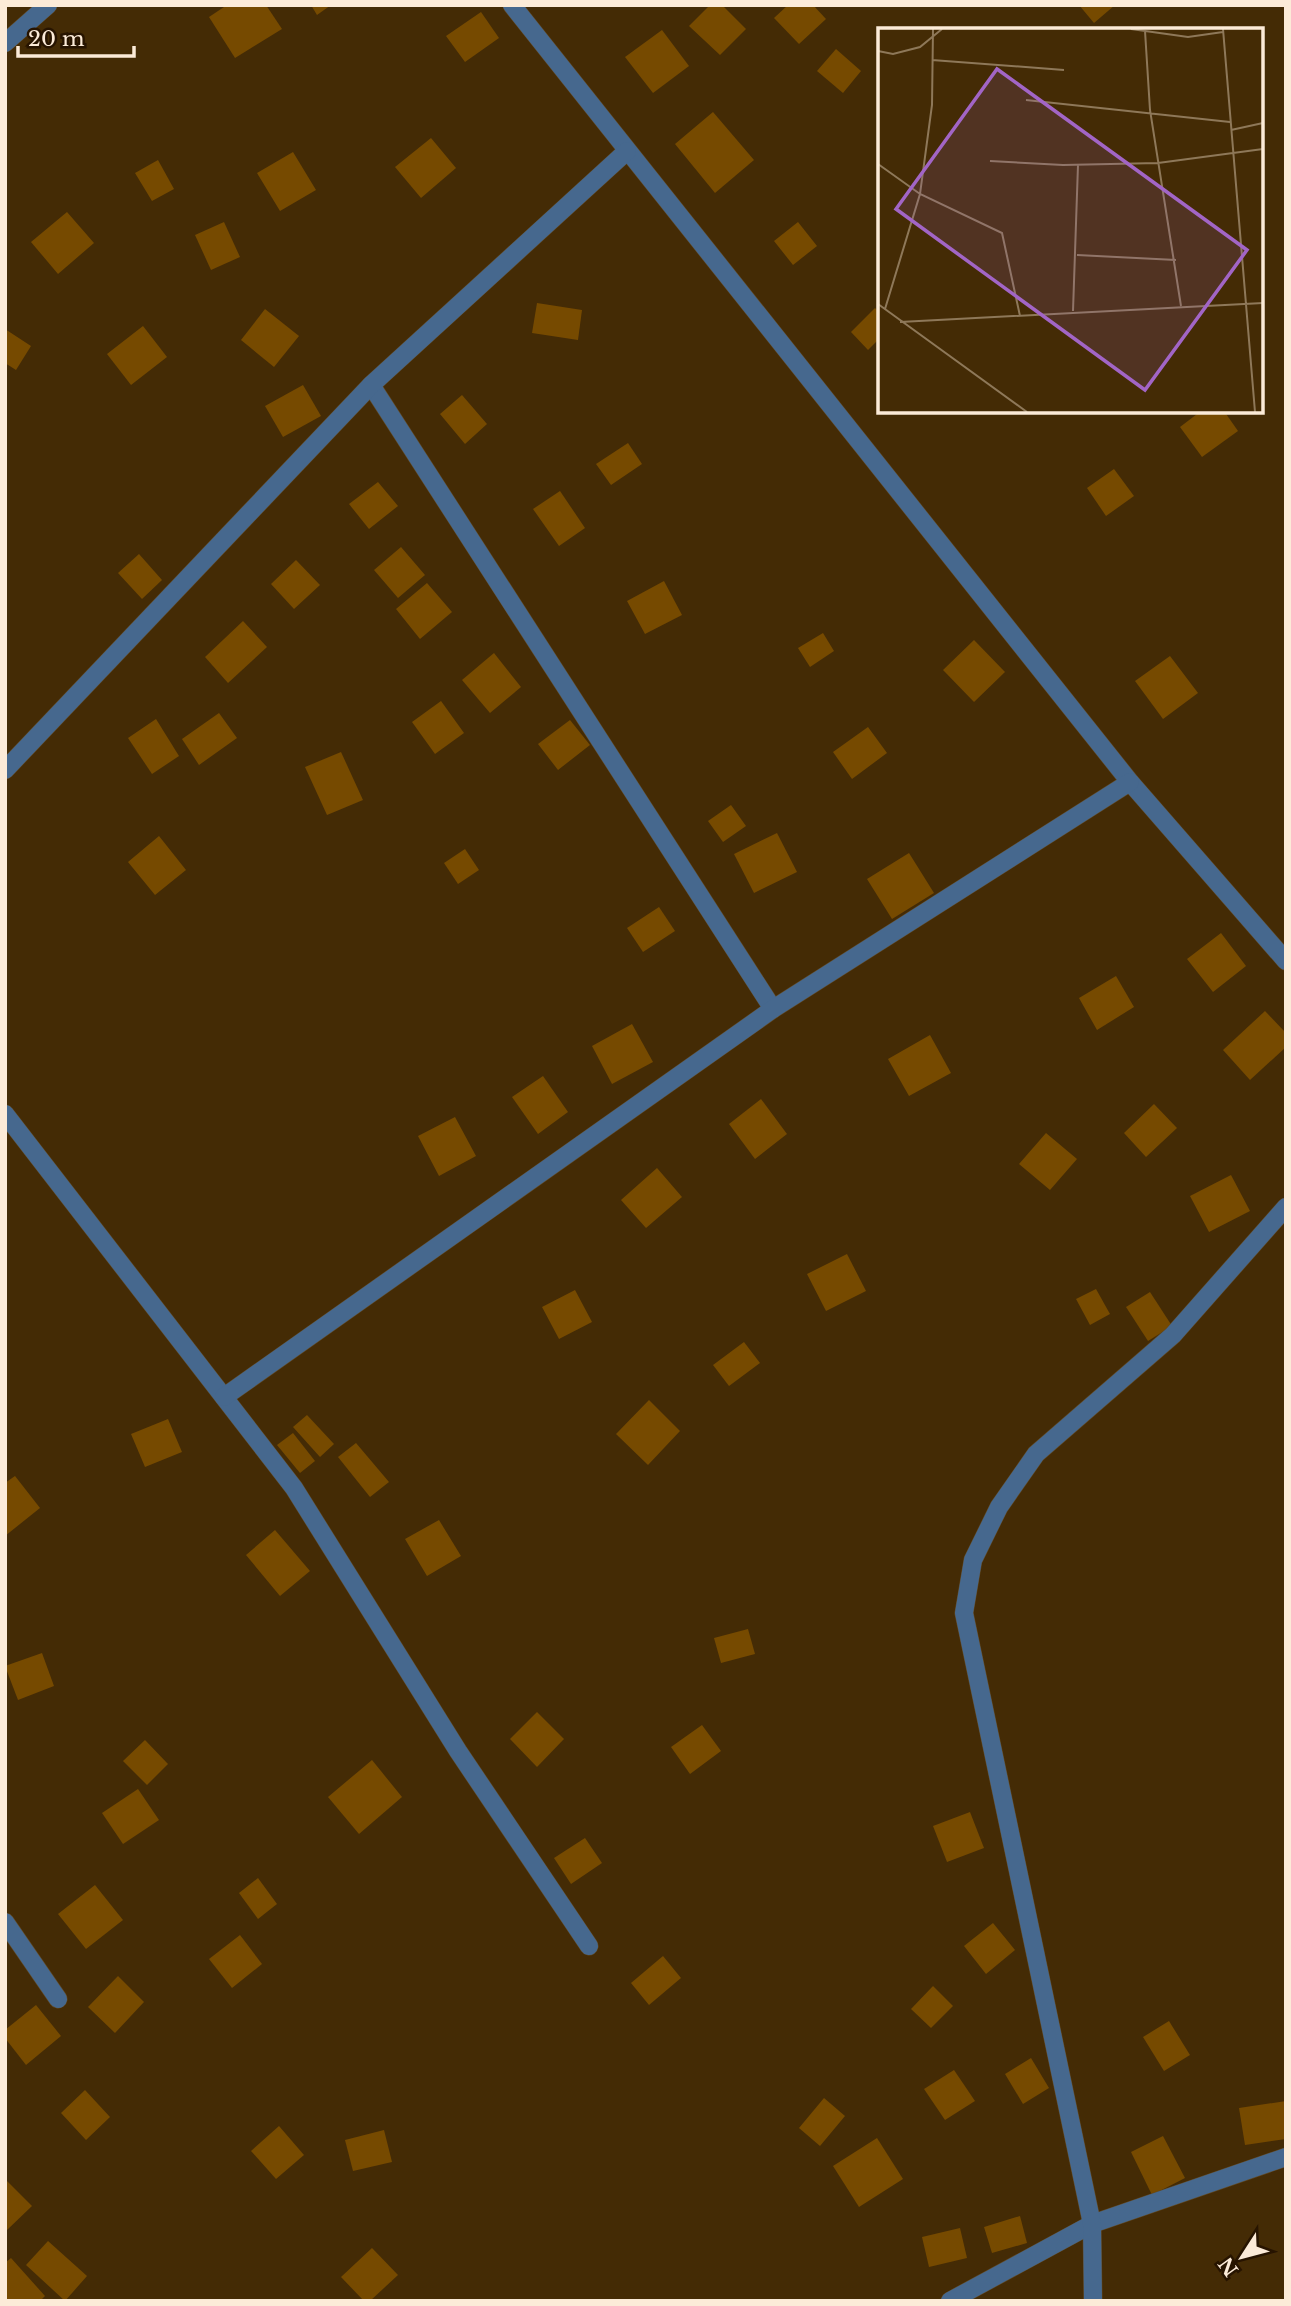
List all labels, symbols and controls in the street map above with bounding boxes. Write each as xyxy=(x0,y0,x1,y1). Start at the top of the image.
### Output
scale bar xyxy=(18,14,133,58)
text: 20 m xyxy=(28,26,85,52)
inset map xyxy=(878,28,1263,413)
north arrow xyxy=(1207,2222,1277,2292)
text: N xyxy=(1214,2253,1243,2281)

